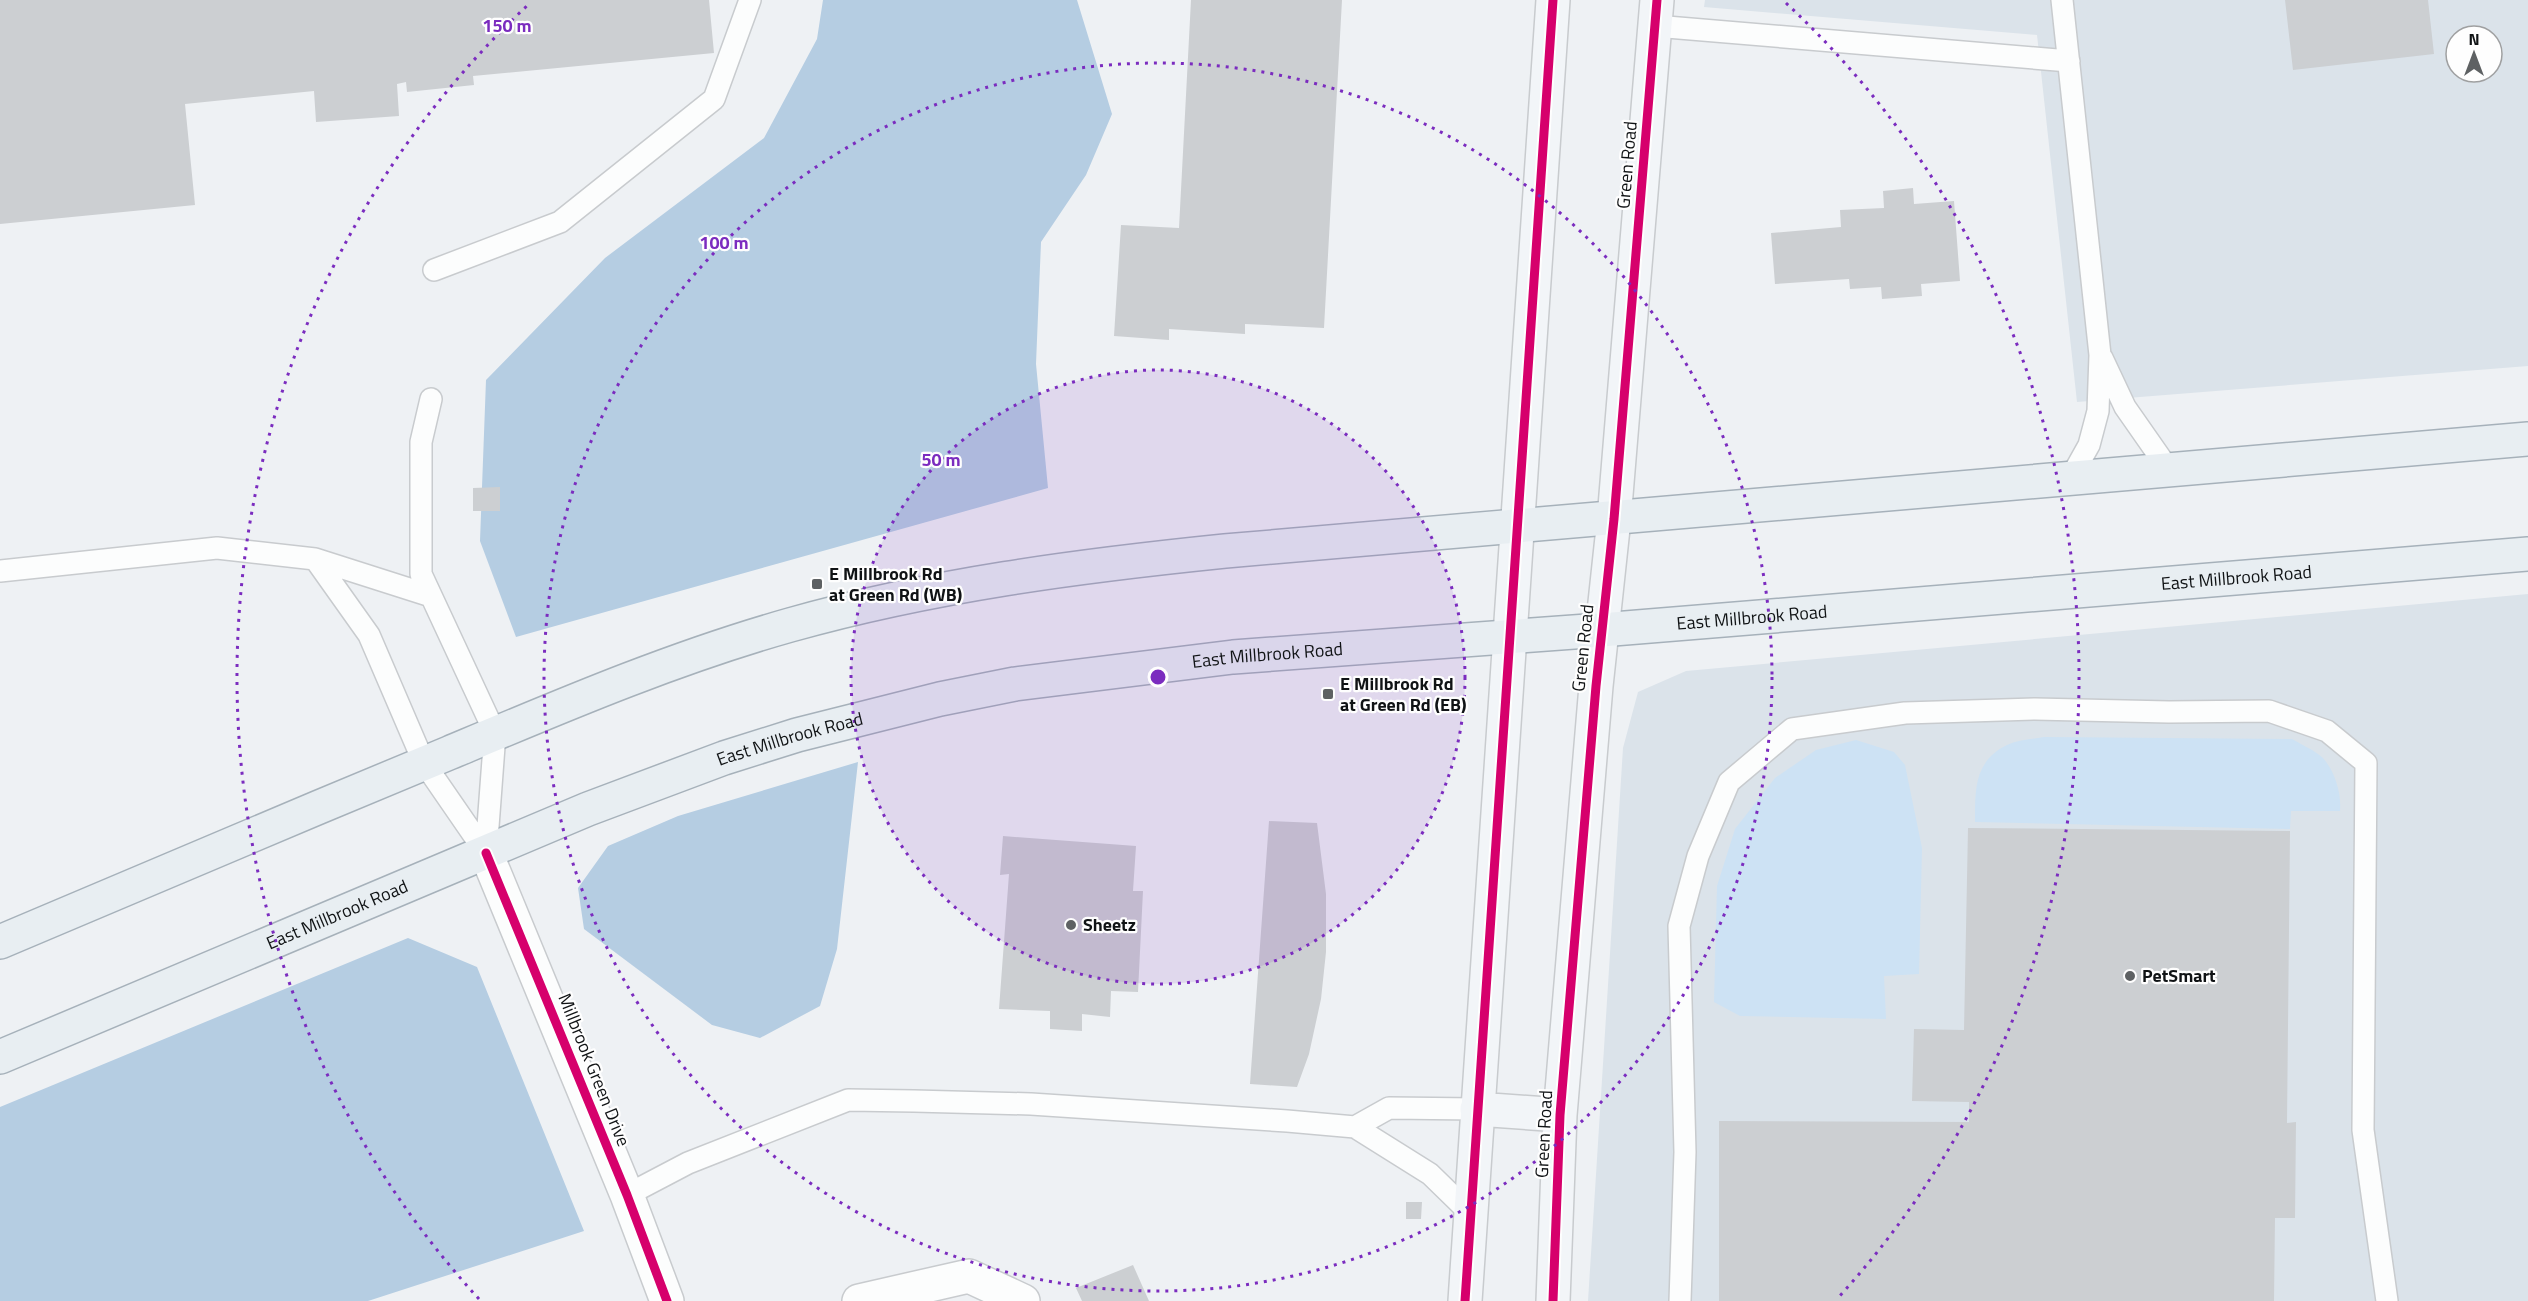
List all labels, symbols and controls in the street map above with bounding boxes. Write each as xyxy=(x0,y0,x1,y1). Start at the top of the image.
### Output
text: 150 m xyxy=(482,12,532,39)
north arrow xyxy=(2444,24,2504,84)
text: N xyxy=(2468,27,2480,51)
street label: Green Road xyxy=(1609,120,1644,210)
text: 100 m xyxy=(699,229,749,256)
text: 50 m xyxy=(921,446,961,473)
street label: East Millbrook Road xyxy=(2160,558,2313,597)
place label: E Millbrook Rd at Green Rd (WB) xyxy=(829,560,962,608)
marker: E Millbrook Rd at Green Rd (WB) xyxy=(810,577,824,591)
street label: East Millbrook Road xyxy=(1675,597,1828,637)
street label: Green Road xyxy=(1564,603,1601,693)
street label: East Millbrook Road xyxy=(1190,635,1344,675)
centre of rings xyxy=(1148,667,1168,687)
place label: E Millbrook Rd at Green Rd (EB) xyxy=(1340,670,1467,718)
marker: E Millbrook Rd at Green Rd (EB) xyxy=(1321,687,1335,701)
street label: East Millbrook Road xyxy=(712,705,866,773)
street label: East Millbrook Road xyxy=(262,872,412,956)
place label: Sheetz xyxy=(1083,911,1136,938)
marker: Sheetz xyxy=(1064,918,1078,932)
place label: PetSmart xyxy=(2142,962,2216,989)
marker: PetSmart xyxy=(2123,969,2137,983)
street label: Millbrook Green Drive xyxy=(551,989,637,1150)
street label: Green Road xyxy=(1528,1089,1559,1179)

